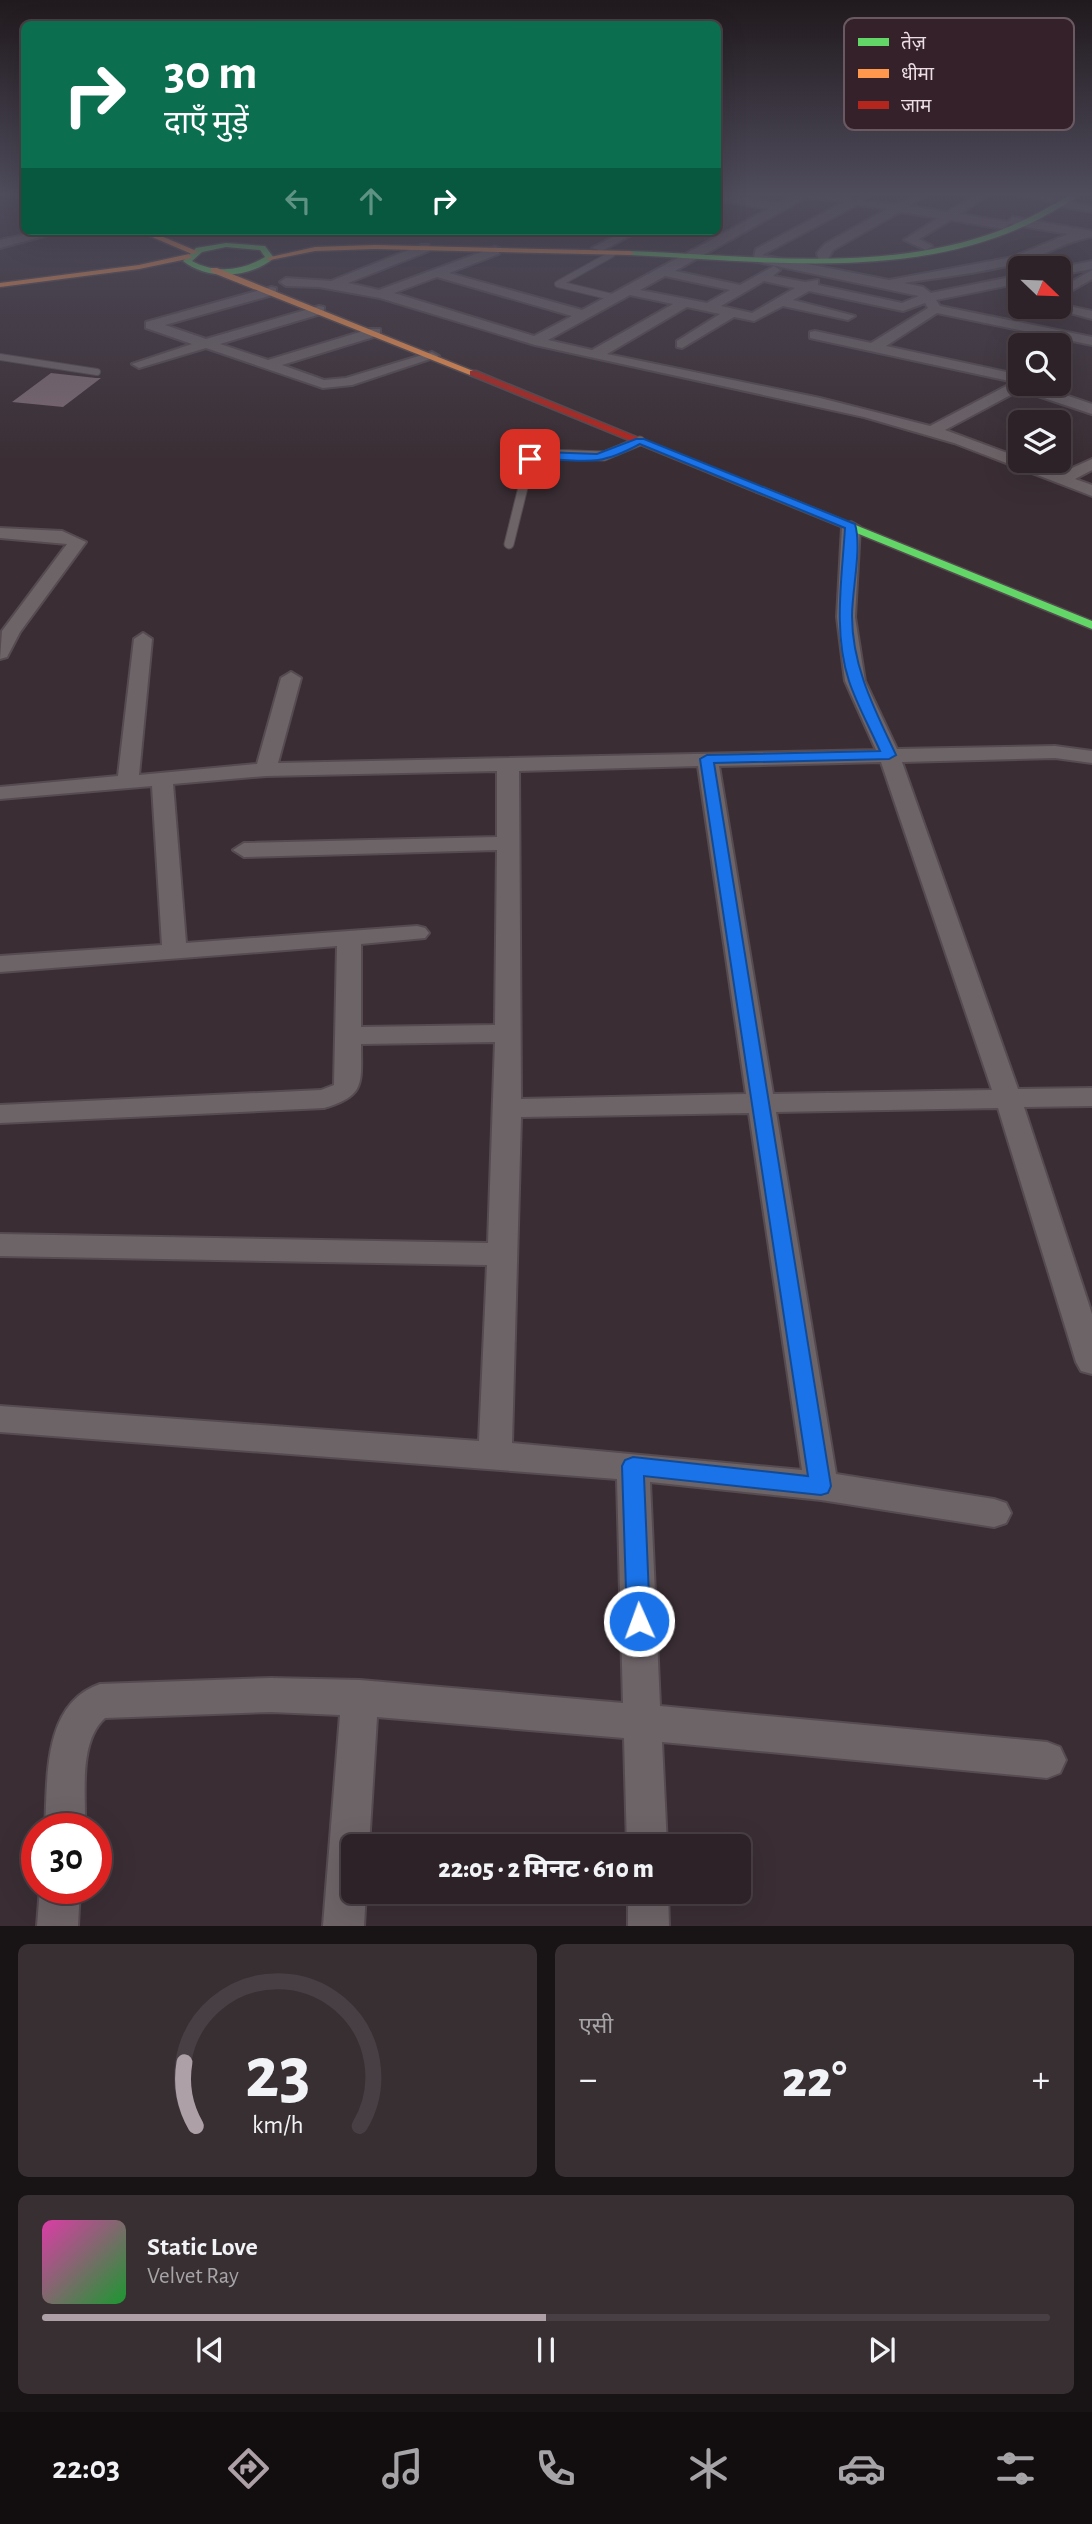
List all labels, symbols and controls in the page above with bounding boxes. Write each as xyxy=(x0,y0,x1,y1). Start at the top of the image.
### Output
legend xyxy=(844,18,1074,130)
text: तेज़ xyxy=(901,31,927,53)
icon: right xyxy=(49,49,140,140)
text: 30 m xyxy=(164,49,258,98)
text: धीमा xyxy=(901,63,935,84)
text: जाम xyxy=(901,97,932,116)
text: दाएँ मुड़ें xyxy=(164,107,249,139)
icon: left xyxy=(279,182,317,220)
icon: ahead xyxy=(352,182,390,220)
icon: right xyxy=(425,182,463,220)
north arrow xyxy=(1008,256,1071,318)
map controls xyxy=(1008,256,1071,473)
button: search xyxy=(1008,333,1071,396)
button: layers xyxy=(1008,410,1071,473)
pin xyxy=(500,429,560,489)
icon: arrive xyxy=(511,440,549,478)
position arrow xyxy=(602,1584,676,1658)
speed limit sign: 30 xyxy=(21,1813,112,1904)
text: 22:05 · 2 मिनट · 610 m xyxy=(438,1856,654,1882)
text: एसी xyxy=(579,2015,613,2038)
text: 23 xyxy=(245,2039,310,2112)
text: 22° xyxy=(782,2054,847,2106)
text: − xyxy=(579,2061,597,2099)
text: + xyxy=(1032,2061,1050,2099)
text: km/h xyxy=(252,2113,303,2138)
text: Static Love xyxy=(147,2234,258,2260)
text: Velvet Ray xyxy=(147,2265,239,2288)
icon: previous xyxy=(191,2331,229,2369)
icon: pause xyxy=(527,2331,565,2369)
icon: next xyxy=(863,2331,901,2369)
icon: directions xyxy=(224,2444,273,2493)
icon: music xyxy=(378,2444,427,2493)
icon: phone xyxy=(531,2444,580,2493)
icon: climate xyxy=(684,2444,733,2493)
icon: car xyxy=(837,2444,886,2493)
icon: filters xyxy=(991,2444,1040,2493)
text: 22:03 xyxy=(52,2452,120,2484)

